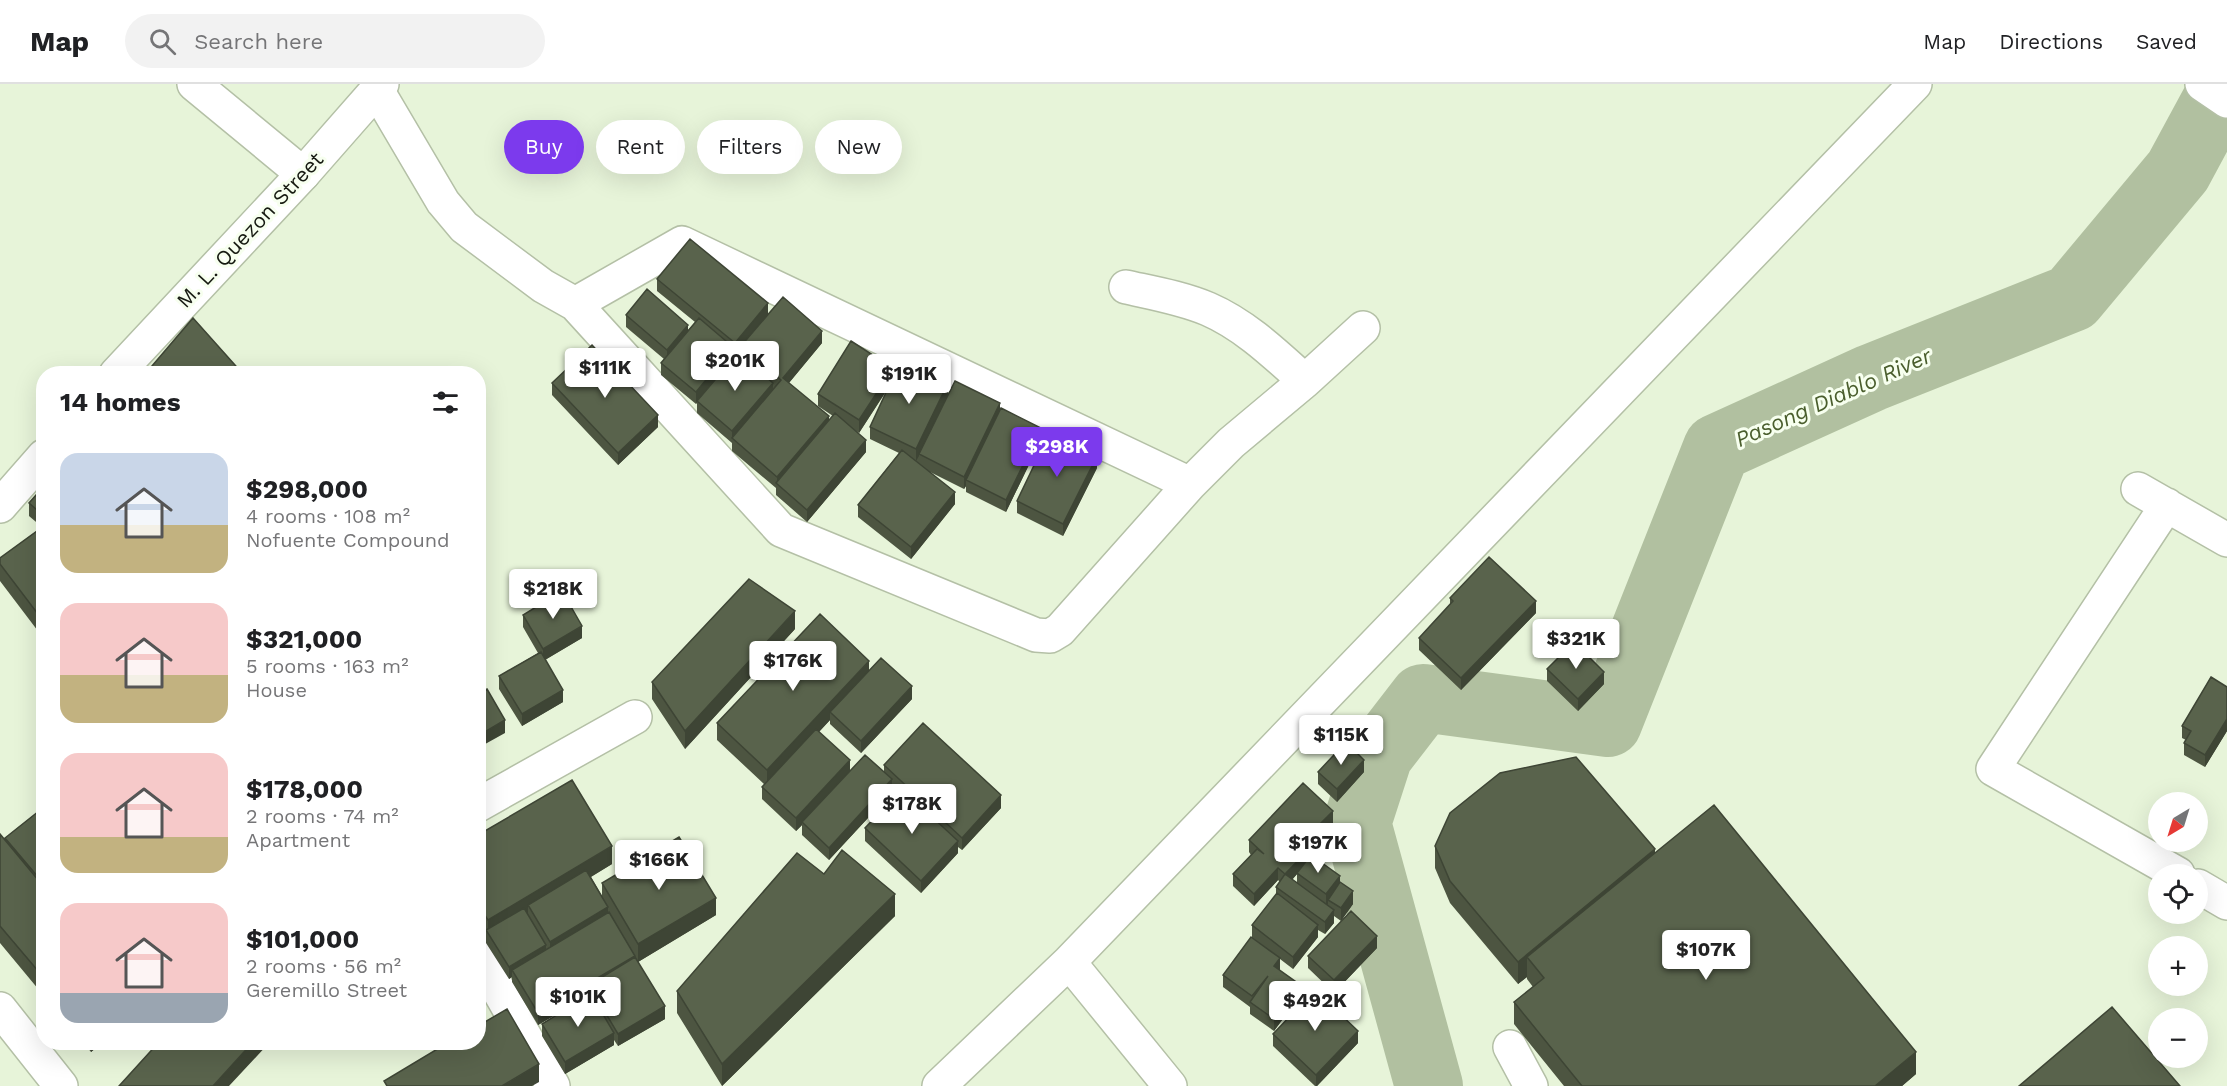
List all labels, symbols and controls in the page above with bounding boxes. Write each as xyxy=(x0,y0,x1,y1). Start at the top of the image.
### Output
search box xyxy=(125,14,545,68)
text: Map xyxy=(30,25,89,58)
icon: search xyxy=(146,25,179,58)
text: Search here xyxy=(194,29,323,54)
text: Map xyxy=(1923,29,1966,54)
text: Directions xyxy=(1999,29,2103,54)
text: Saved xyxy=(2136,29,2197,54)
chip: Buy xyxy=(504,120,584,174)
chip: Rent xyxy=(596,120,685,174)
chip: Filters xyxy=(697,120,803,174)
chip: New xyxy=(815,120,902,174)
street label: M. L. Quezon Street xyxy=(171,146,328,313)
pin: $201K xyxy=(693,341,777,392)
water label: Pasong Diablo River xyxy=(1731,342,1937,452)
pin: $111K xyxy=(563,348,647,399)
text: $201K xyxy=(705,348,765,372)
pin: $191K xyxy=(867,354,951,405)
text: $111K xyxy=(579,355,631,379)
text: $191K xyxy=(881,361,937,385)
icon: filters xyxy=(429,386,462,419)
text: 14 homes xyxy=(60,387,181,417)
pin: $298K xyxy=(1015,427,1099,478)
text: $298K xyxy=(1025,434,1089,458)
text: $298,000 xyxy=(246,474,368,504)
icon: home xyxy=(108,477,180,549)
text: 4 rooms · 108 m² xyxy=(246,504,410,528)
text: Nofuente Compound xyxy=(246,528,450,552)
pin: $218K xyxy=(511,569,595,620)
text: $218K xyxy=(523,576,583,600)
pin: $321K xyxy=(1534,619,1618,670)
text: $321,000 xyxy=(246,624,362,654)
text: $321K xyxy=(1546,626,1606,650)
icon: home xyxy=(108,627,180,699)
pin: $176K xyxy=(751,641,835,692)
text: $176K xyxy=(763,648,823,672)
text: 5 rooms · 163 m² xyxy=(246,654,408,678)
text: House xyxy=(246,678,307,702)
pin: $115K xyxy=(1299,715,1383,766)
text: $115K xyxy=(1313,722,1369,746)
text: $178,000 xyxy=(246,774,363,804)
icon: home xyxy=(108,777,180,849)
pin: $178K xyxy=(870,784,954,835)
text: $178K xyxy=(882,791,942,815)
north arrow xyxy=(2148,792,2208,852)
map controls xyxy=(2148,792,2208,1068)
text: 2 rooms · 74 m² xyxy=(246,804,399,828)
pin: $197K xyxy=(1276,823,1360,874)
text: Apartment xyxy=(246,828,350,852)
text: $197K xyxy=(1288,830,1348,854)
pin: $166K xyxy=(617,840,701,891)
text: $166K xyxy=(629,847,689,871)
button: locate xyxy=(2148,864,2208,924)
text: $101,000 xyxy=(246,924,359,954)
icon: home xyxy=(108,927,180,999)
pin: $107K xyxy=(1664,930,1748,981)
button: + xyxy=(2148,936,2208,996)
text: $107K xyxy=(1676,937,1736,961)
text: 2 rooms · 56 m² xyxy=(246,954,401,978)
pin: $101K xyxy=(536,977,620,1028)
text: Geremillo Street xyxy=(246,978,407,1002)
pin: $492K xyxy=(1273,981,1357,1032)
text: $101K xyxy=(550,984,606,1008)
text: $492K xyxy=(1283,988,1347,1012)
button: − xyxy=(2148,1008,2208,1068)

